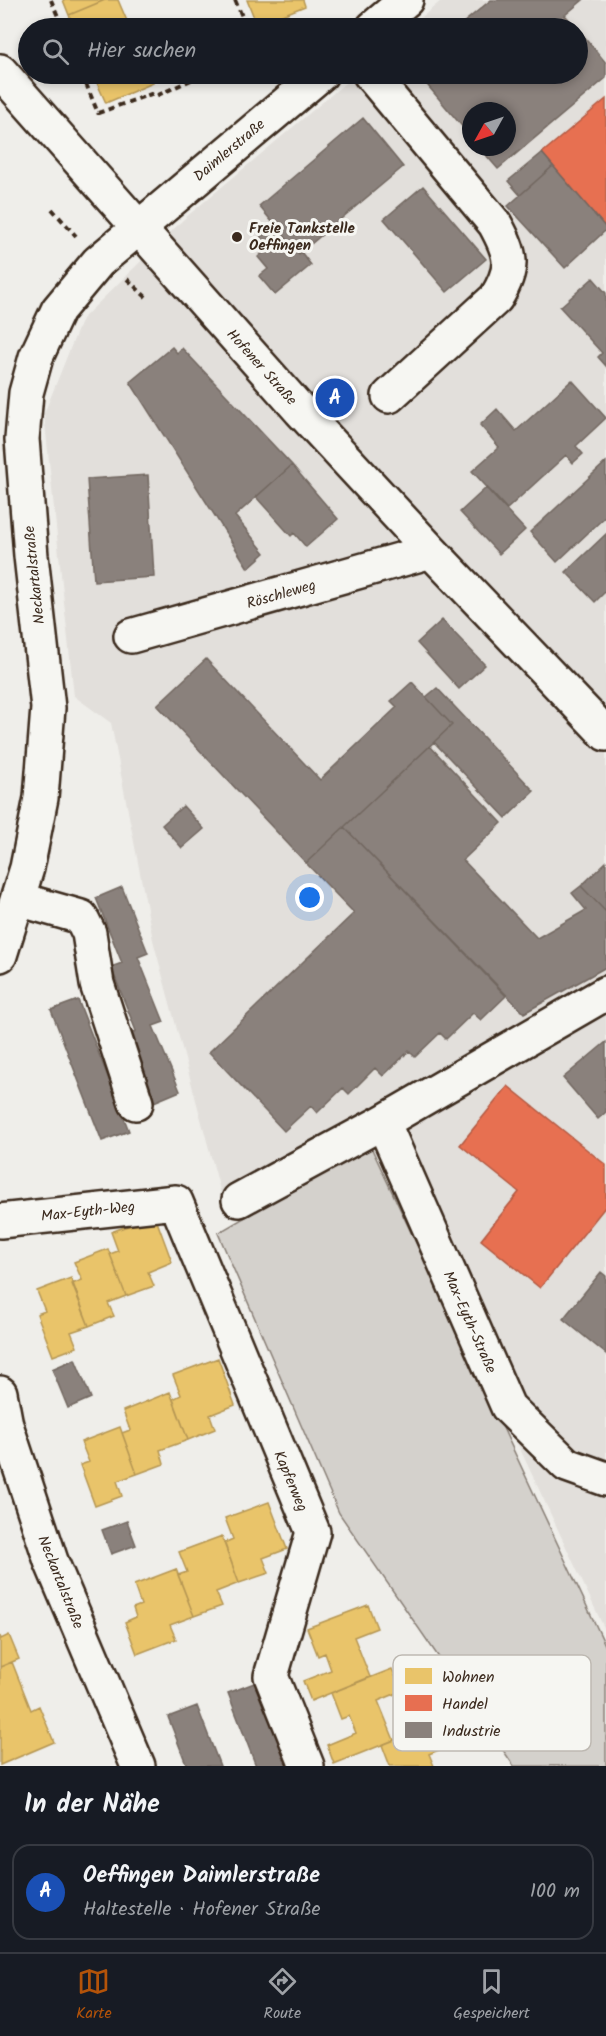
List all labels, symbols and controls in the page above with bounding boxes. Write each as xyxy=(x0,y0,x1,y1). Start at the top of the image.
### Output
search box xyxy=(18,18,588,84)
text: Hier suchen xyxy=(87,34,196,69)
icon: search xyxy=(39,35,72,68)
north arrow xyxy=(462,102,516,156)
street label: Daimlerstraße xyxy=(188,113,271,188)
place label: Freie Tankstelle Oeffingen xyxy=(249,217,355,258)
marker: Freie Tankstelle Oeffingen xyxy=(230,230,244,244)
street label: Hofener Straße xyxy=(220,324,303,412)
pin: A xyxy=(316,376,354,420)
street label: Neckartalstraße xyxy=(18,524,52,625)
street label: Röschleweg xyxy=(244,574,319,616)
your location xyxy=(295,883,324,912)
street label: Max-Eyth-Weg xyxy=(40,1195,136,1229)
street label: Max-Eyth-Straße xyxy=(436,1267,503,1378)
street label: Kapferweg xyxy=(266,1447,314,1516)
street label: Neckartalstraße xyxy=(30,1532,90,1633)
legend xyxy=(393,1655,591,1751)
text: Wohnen xyxy=(442,1665,495,1690)
text: Handel xyxy=(442,1692,488,1717)
text: Industrie xyxy=(442,1719,500,1744)
text: In der Nähe xyxy=(24,1784,160,1826)
text: Oeffingen Daimlerstraße xyxy=(83,1859,320,1894)
text: A xyxy=(39,1876,52,1908)
text: 100 m xyxy=(530,1876,580,1908)
text: Haltestelle · Hofener Straße xyxy=(83,1894,321,1926)
tab: Karte xyxy=(76,1965,112,2026)
tab: Route xyxy=(264,1965,301,2026)
tab: Gespeichert xyxy=(453,1965,530,2026)

